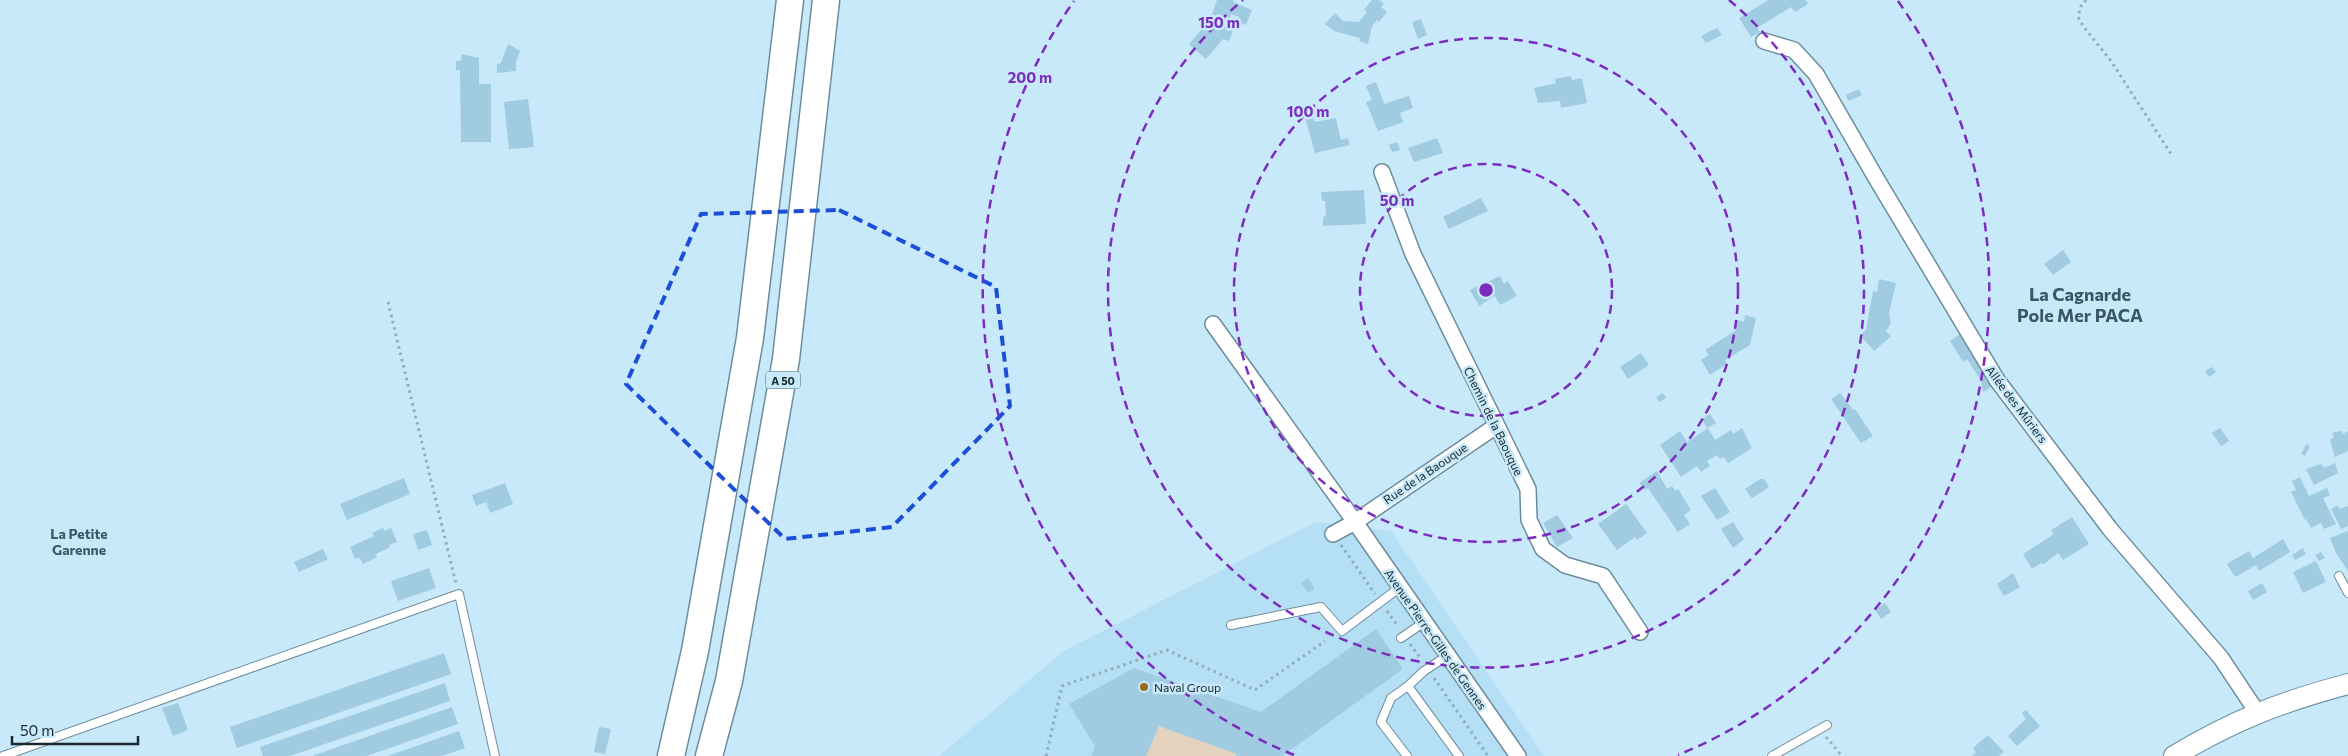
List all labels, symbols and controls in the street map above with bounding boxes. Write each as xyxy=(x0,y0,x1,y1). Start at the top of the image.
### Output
text: 150 m xyxy=(1198,13,1240,31)
text: 200 m xyxy=(1008,68,1052,86)
text: 100 m xyxy=(1287,102,1329,120)
text: 50 m xyxy=(1380,191,1414,209)
centre of rings xyxy=(1477,281,1495,299)
district label: La Cagnarde Pole Mer PACA xyxy=(2017,283,2143,326)
street label: Allée des Mûriers xyxy=(1983,363,2051,445)
street label: Chemin de la Baouque xyxy=(1462,364,1526,478)
road number: A 50 xyxy=(766,372,800,388)
street label: Rue de la Baouque xyxy=(1380,440,1470,506)
district label: La Petite Garenne xyxy=(50,525,108,558)
street label: Avenue Pierre-Gilles de Gennes xyxy=(1382,566,1490,712)
place label: Naval Group xyxy=(1154,680,1221,694)
marker: Naval Group xyxy=(1138,681,1150,693)
scale bar xyxy=(12,714,139,746)
text: 50 m xyxy=(20,721,54,739)

